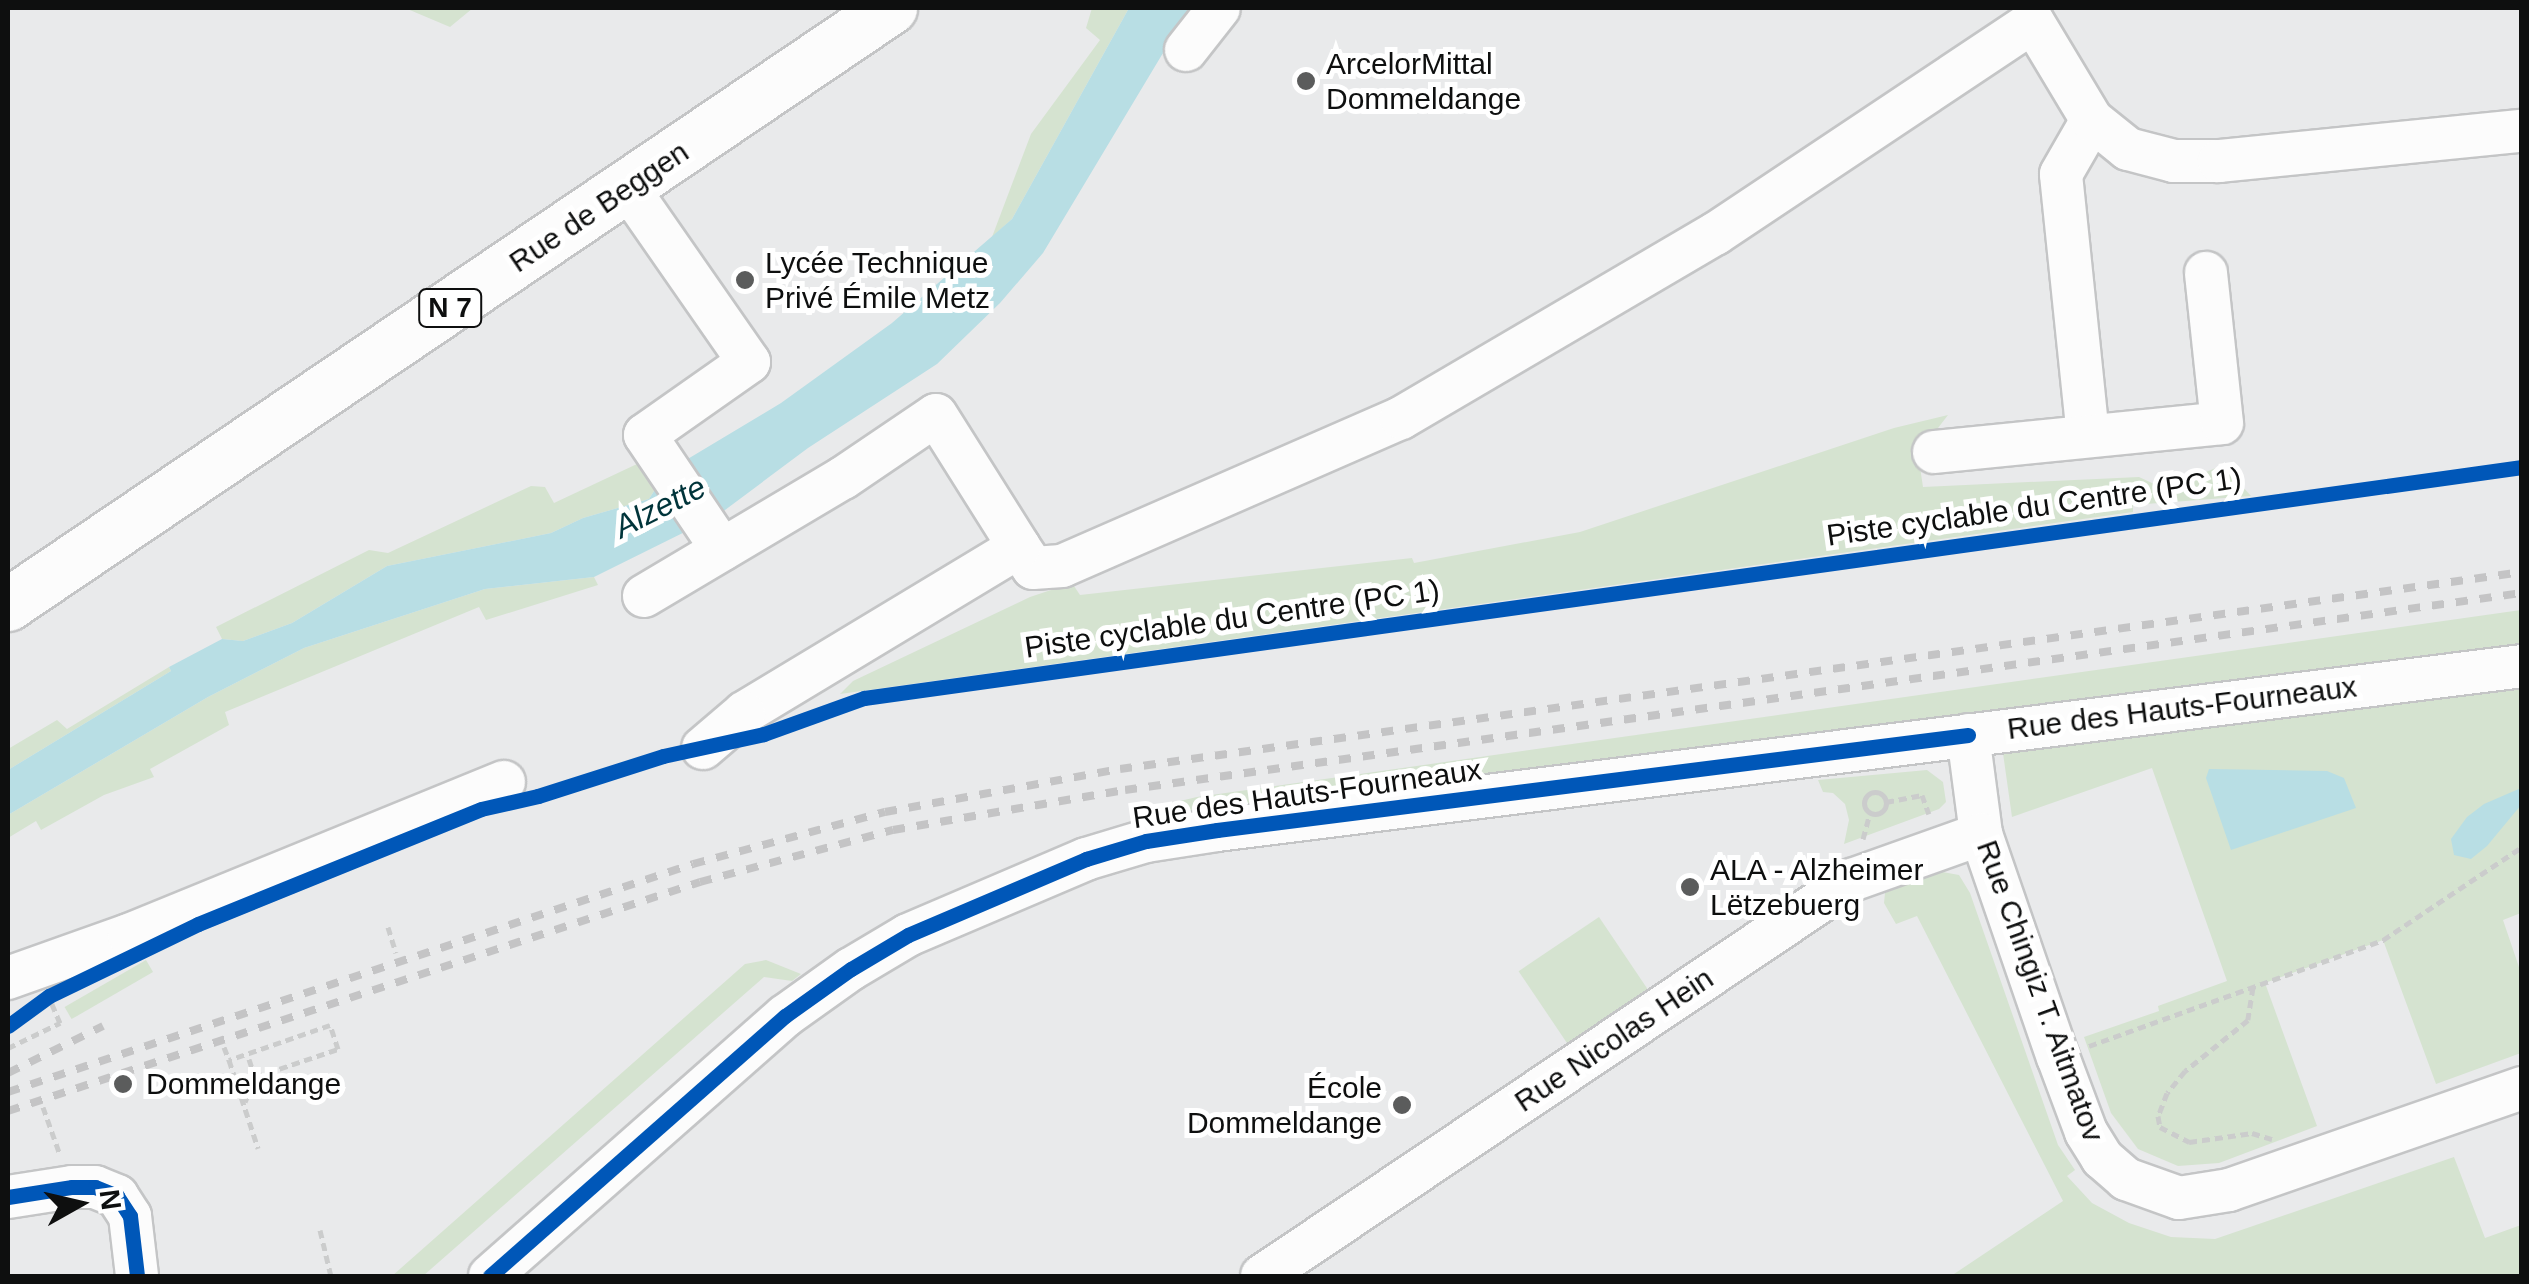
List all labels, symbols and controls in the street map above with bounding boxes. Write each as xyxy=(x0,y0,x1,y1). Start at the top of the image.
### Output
place label: ArcelorMittal Dommeldange xyxy=(1326,46,1521,116)
marker: ArcelorMittal Dommeldange xyxy=(1295,70,1317,92)
street label: Rue de Beggen xyxy=(503,134,695,280)
place label: Lycée Technique Privé Émile Metz xyxy=(765,245,990,316)
marker: Lycée Technique Privé Émile Metz xyxy=(734,269,756,291)
road number: N 7 xyxy=(418,285,482,331)
street label: Piste cyclable du Centre (PC 1) xyxy=(1824,460,2244,554)
water label: Alzette xyxy=(608,468,712,546)
street label: Piste cyclable du Centre (PC 1) xyxy=(1022,572,1442,666)
street label: Rue des Hauts-Fourneaux xyxy=(2005,669,2359,747)
street label: Rue des Hauts-Fourneaux xyxy=(1130,752,1484,836)
street label: Rue Chingiz T. Aitmatov xyxy=(1968,834,2112,1148)
place label: ALA - Alzheimer Lëtzebuerg xyxy=(1710,852,1927,922)
marker: ALA - Alzheimer Lëtzebuerg xyxy=(1679,876,1701,898)
street label: Rue Nicolas Hein xyxy=(1508,960,1720,1120)
place label: Dommeldange xyxy=(146,1066,341,1102)
place label: École Dommeldange xyxy=(1187,1070,1382,1140)
marker: Dommeldange xyxy=(110,1071,136,1097)
marker: École Dommeldange xyxy=(1391,1094,1413,1116)
north arrow xyxy=(30,1154,130,1254)
text: N xyxy=(93,1188,127,1212)

